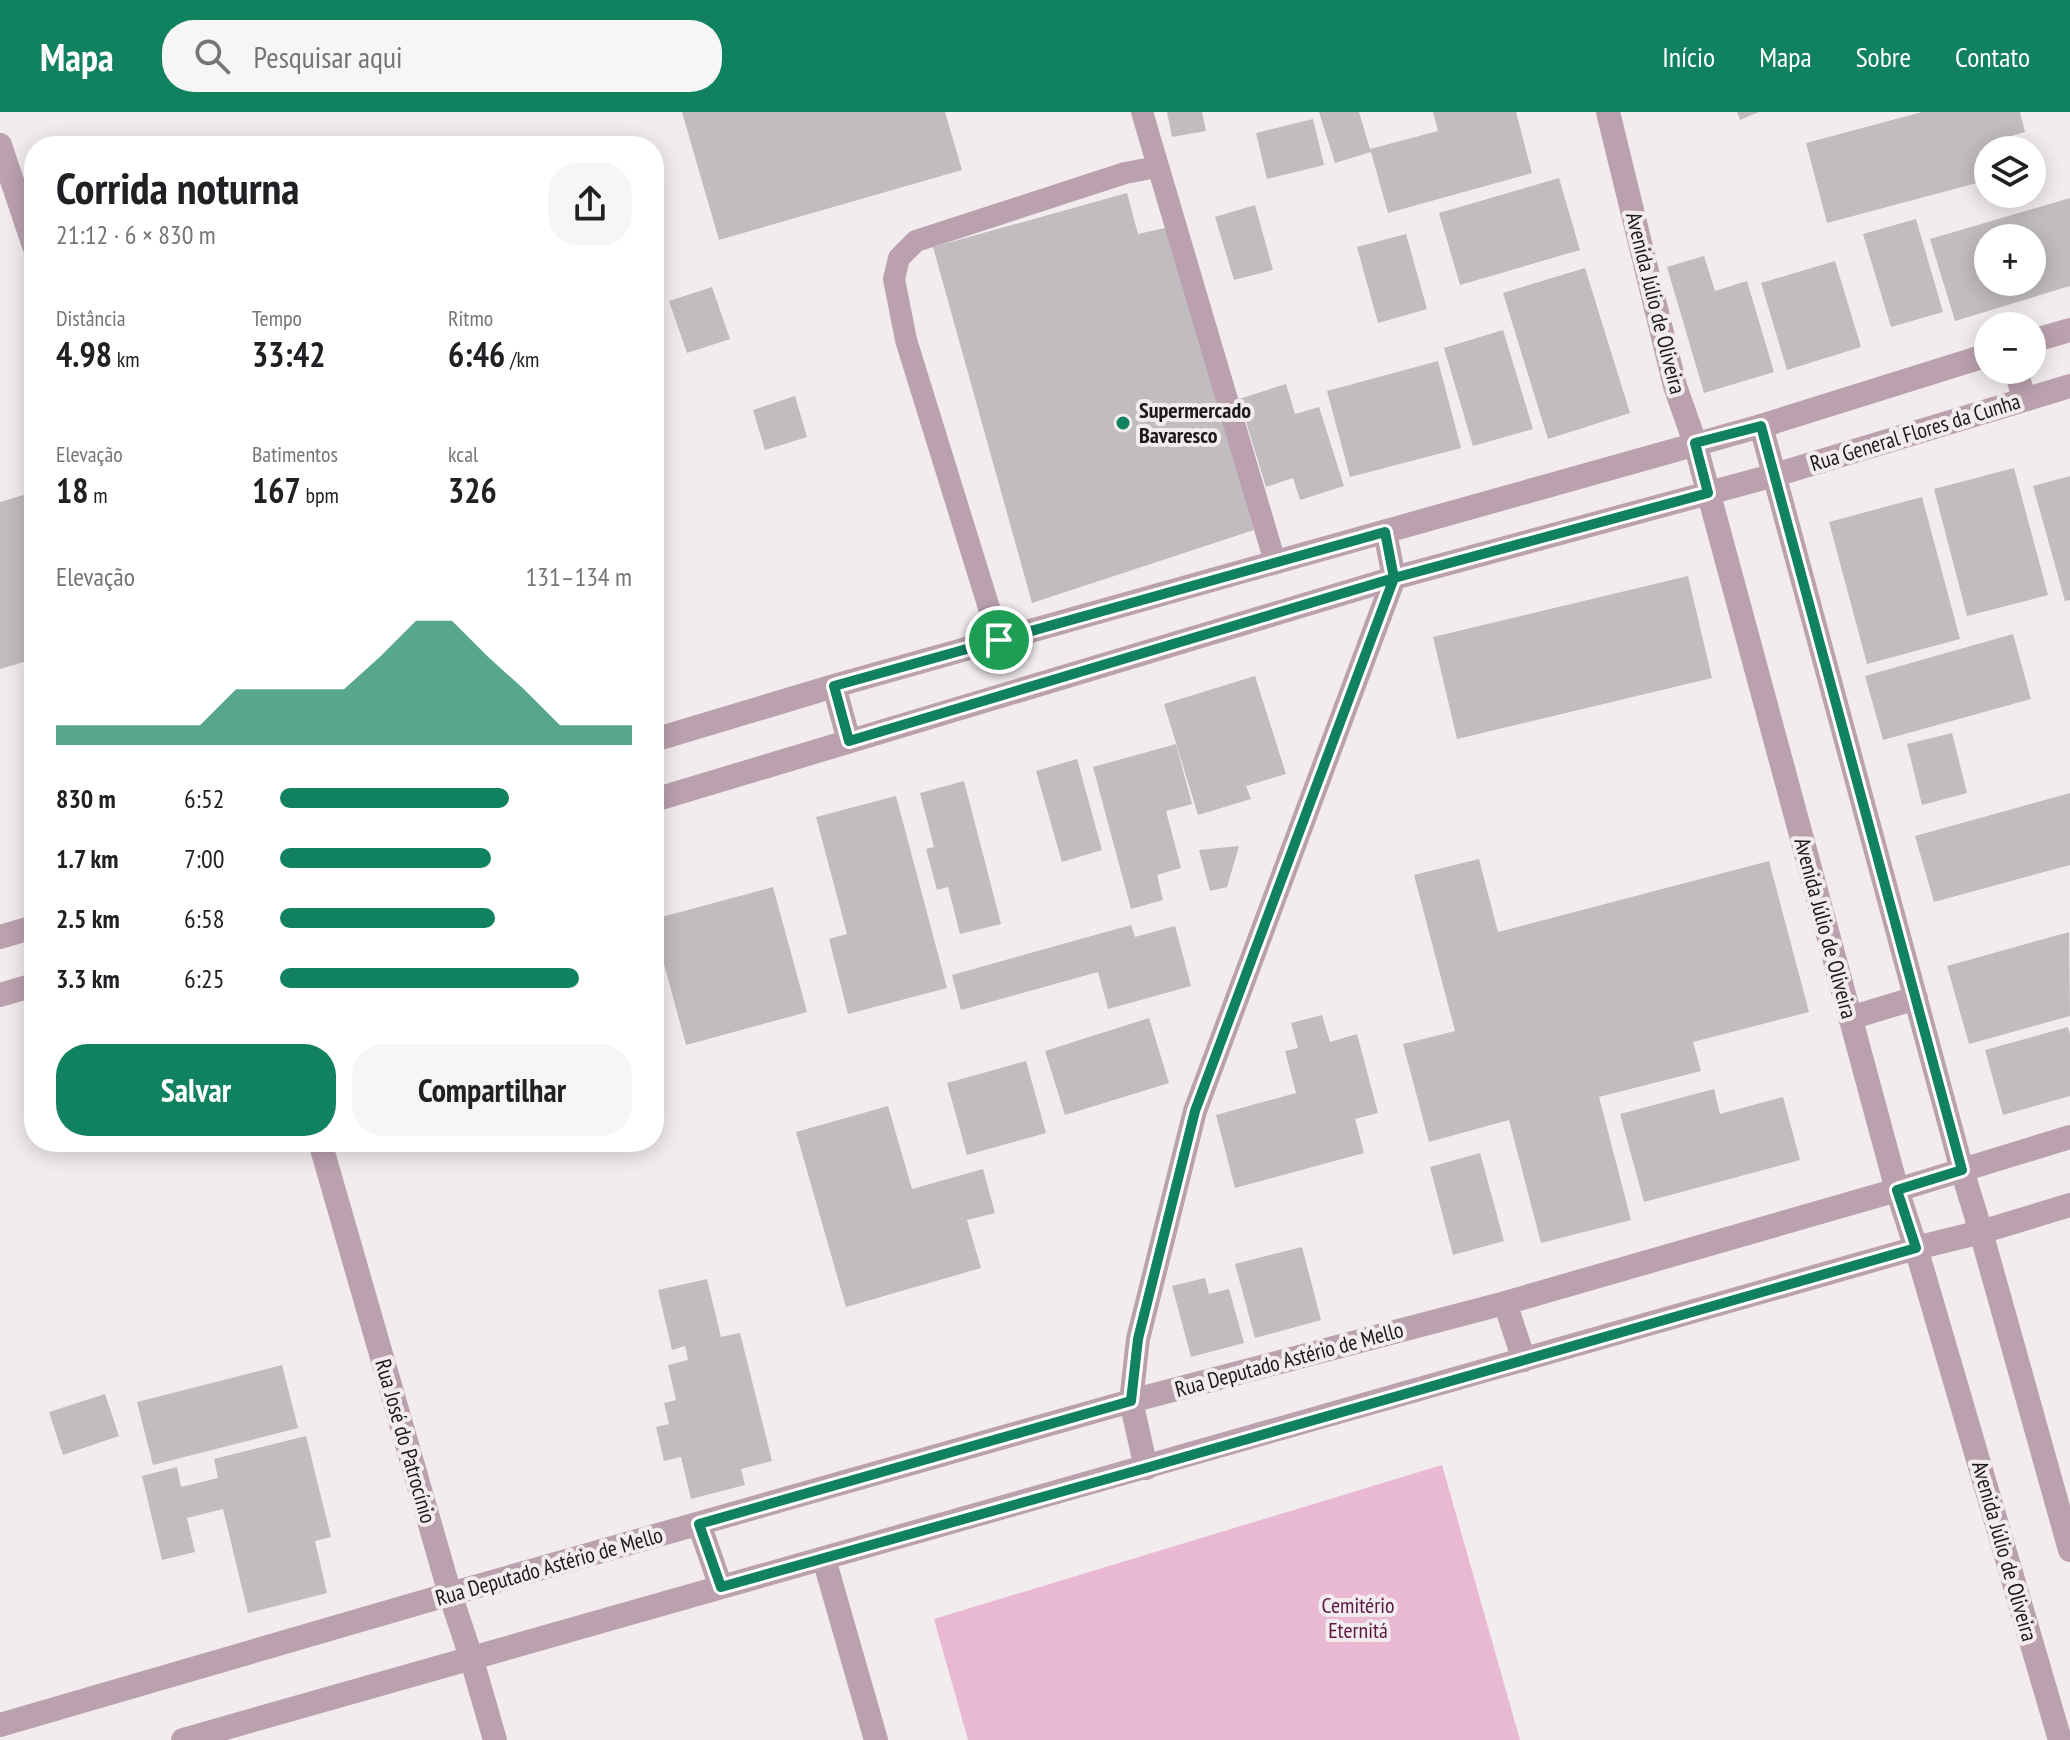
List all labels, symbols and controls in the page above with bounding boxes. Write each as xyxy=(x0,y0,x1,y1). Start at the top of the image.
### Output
search box xyxy=(162,20,722,92)
text: Mapa xyxy=(40,32,114,81)
icon: search xyxy=(190,34,234,78)
text: Pesquisar aqui xyxy=(254,37,403,76)
text: Início xyxy=(1662,38,1715,75)
text: Mapa xyxy=(1759,38,1812,75)
text: Sobre xyxy=(1856,38,1911,75)
text: Contato xyxy=(1955,38,2030,75)
map controls xyxy=(1974,136,2046,384)
button: layers xyxy=(1974,136,2046,208)
text: Corrida noturna xyxy=(56,159,299,216)
button: share xyxy=(548,162,632,246)
street label: Avenida Júlio de Oliveira xyxy=(1620,209,1692,397)
text: 21:12 · 6 × 830 m xyxy=(56,218,216,251)
button: + xyxy=(1974,224,2046,296)
text: Distância xyxy=(56,304,126,332)
text: Tempo xyxy=(252,304,302,332)
text: Ritmo xyxy=(448,304,493,332)
button: − xyxy=(1974,312,2046,384)
text: 4.98 xyxy=(56,332,112,376)
text: 33:42 xyxy=(252,332,326,376)
text: 6:46 xyxy=(448,332,505,376)
text: km xyxy=(112,345,140,373)
text: /km xyxy=(505,345,539,373)
street label: Rua General Flores da Cunha xyxy=(1807,387,2023,477)
place label: Supermercado Bavaresco xyxy=(1139,396,1251,449)
marker: Supermercado Bavaresco xyxy=(1114,414,1132,432)
text: Elevação xyxy=(56,440,123,468)
text: Batimentos xyxy=(252,440,338,468)
text: kcal xyxy=(448,440,478,468)
text: 18 xyxy=(56,468,89,512)
text: 167 xyxy=(252,468,301,512)
text: 326 xyxy=(448,468,497,512)
text: m xyxy=(89,481,108,509)
text: bpm xyxy=(301,481,339,509)
text: Elevação xyxy=(56,560,135,593)
text: 131–134 m xyxy=(526,560,632,593)
pin xyxy=(965,606,1033,674)
icon: arrive xyxy=(977,618,1021,662)
text: 830 m xyxy=(56,782,116,815)
text: 6:52 xyxy=(184,782,224,815)
street label: Avenida Júlio de Oliveira xyxy=(1788,834,1864,1022)
text: 1.7 km xyxy=(56,842,119,875)
text: 7:00 xyxy=(184,842,224,875)
text: 2.5 km xyxy=(56,902,120,935)
text: 6:58 xyxy=(184,902,224,935)
text: 3.3 km xyxy=(56,962,120,995)
text: 6:25 xyxy=(184,962,224,995)
button: Salvar xyxy=(56,1044,336,1136)
button: Compartilhar xyxy=(352,1044,632,1136)
street label: Rua Deputado Astério de Mello xyxy=(1172,1315,1406,1403)
street label: Rua José do Patrocínio xyxy=(369,1356,443,1526)
street label: Avenida Júlio de Oliveira xyxy=(1966,1458,2044,1644)
street label: Rua Deputado Astério de Mello xyxy=(432,1520,666,1612)
park label: Cemitério Eternitá xyxy=(1322,1591,1394,1644)

